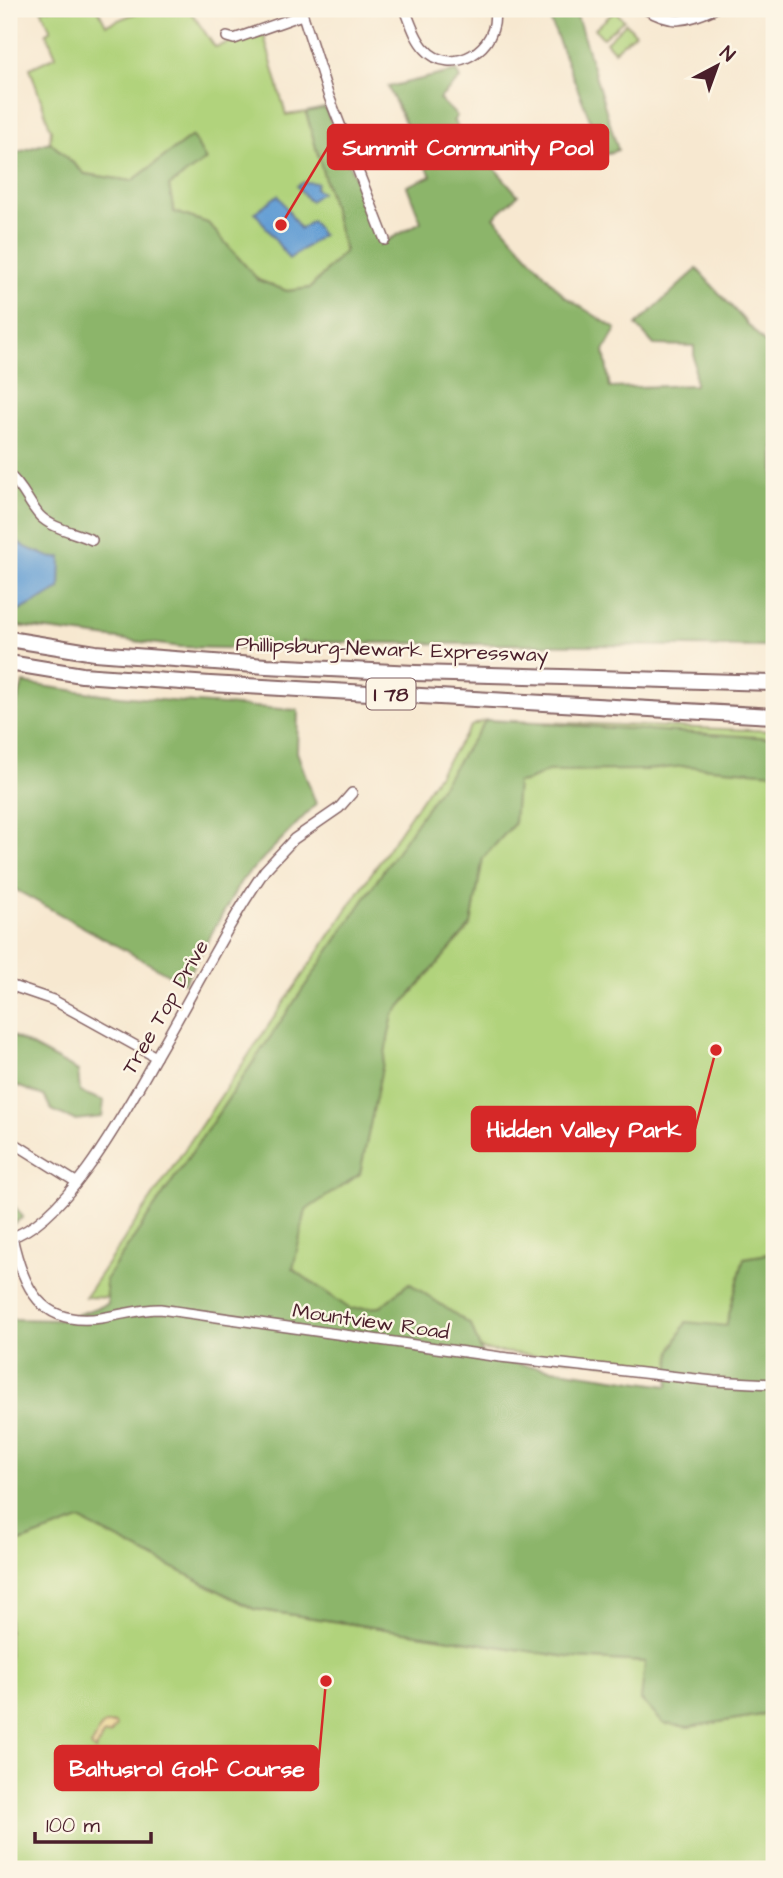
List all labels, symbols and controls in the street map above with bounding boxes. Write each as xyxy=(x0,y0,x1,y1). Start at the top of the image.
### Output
north arrow xyxy=(682,32,752,102)
text: N xyxy=(714,40,741,68)
callout: Summit Community Pool xyxy=(328,125,608,169)
text: Summit Community Pool xyxy=(341,132,594,166)
street label: Phillipsburg-Newark Expressway xyxy=(235,630,549,671)
road number: I 78 xyxy=(366,678,416,709)
street label: Tree Top Drive xyxy=(115,934,217,1081)
callout: Hidden Valley Park xyxy=(472,1107,695,1151)
text: Hidden Valley Park xyxy=(487,1114,682,1148)
street label: Mountview Road xyxy=(291,1296,451,1347)
callout: Baltusrol Golf Course xyxy=(55,1746,318,1790)
text: Baltusrol Golf Course xyxy=(69,1753,305,1785)
scale bar xyxy=(35,1801,150,1845)
text: 100 m xyxy=(46,1811,101,1840)

